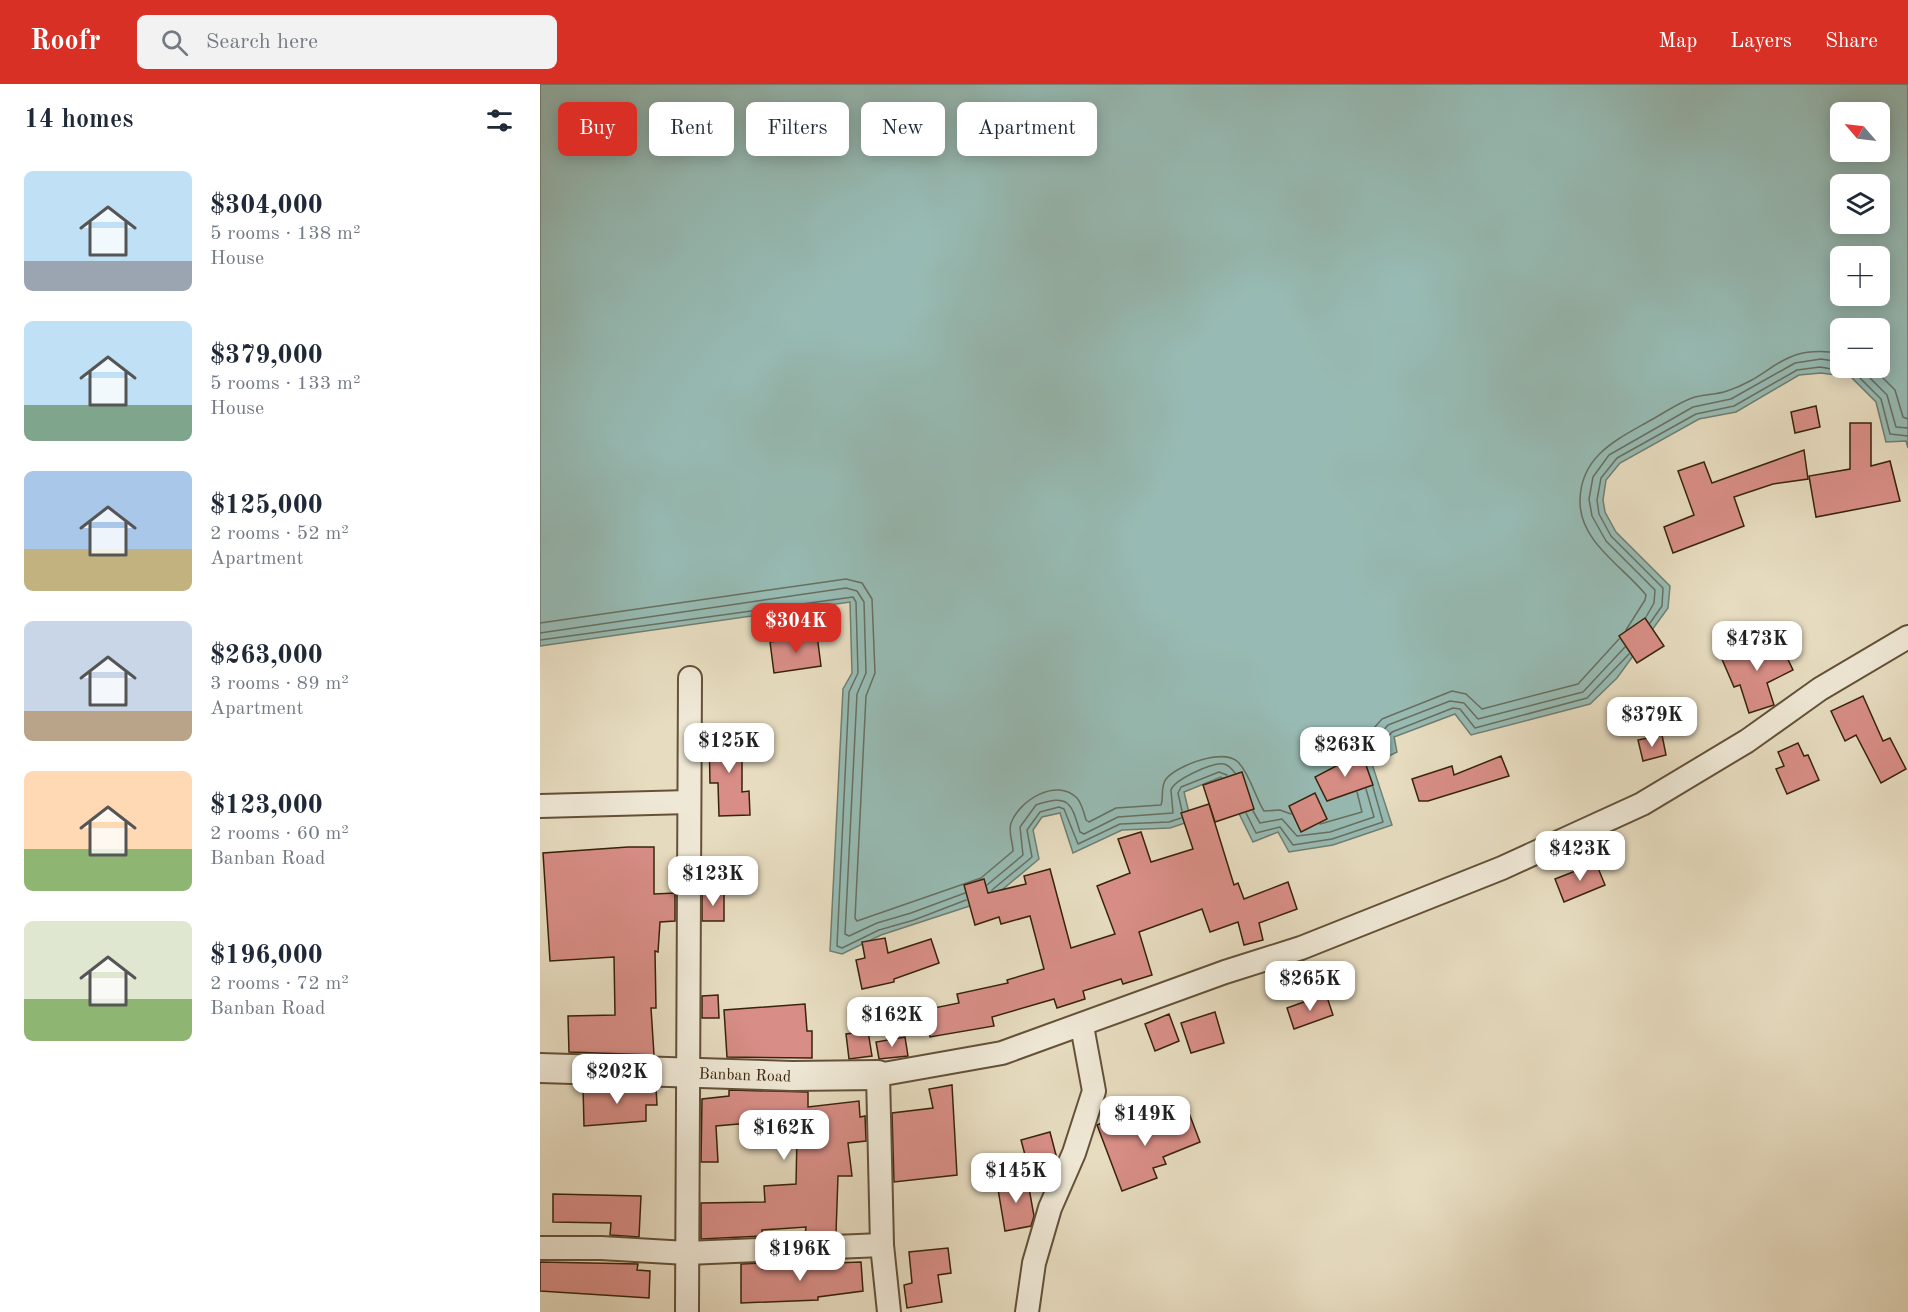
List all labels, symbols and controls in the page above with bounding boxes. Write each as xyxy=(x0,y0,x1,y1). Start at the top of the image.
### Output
search box xyxy=(137,15,557,69)
icon: search xyxy=(158,26,191,59)
text: Roofr xyxy=(30,28,101,56)
text: Search here xyxy=(206,31,318,53)
text: Map xyxy=(1658,31,1697,52)
text: Layers xyxy=(1730,31,1792,52)
text: Share xyxy=(1825,31,1878,52)
chip: Buy xyxy=(558,102,637,156)
chip: Rent xyxy=(649,102,734,156)
chip: Filters xyxy=(746,102,849,156)
chip: New xyxy=(861,102,945,156)
chip: Apartment xyxy=(957,102,1097,156)
north arrow xyxy=(1830,102,1890,162)
map controls xyxy=(1830,102,1890,378)
icon: filters xyxy=(483,104,516,137)
text: 14 homes xyxy=(24,107,133,133)
button: layers xyxy=(1830,174,1890,234)
text: $304,000 xyxy=(210,193,323,219)
icon: home xyxy=(72,195,144,267)
text: 5 rooms · 138 m² xyxy=(210,224,360,244)
button: + xyxy=(1830,246,1890,306)
text: House xyxy=(210,249,264,269)
button: − xyxy=(1830,318,1890,378)
text: $379,000 xyxy=(210,343,323,369)
icon: home xyxy=(72,345,144,417)
text: 5 rooms · 133 m² xyxy=(210,374,360,394)
text: House xyxy=(210,399,264,419)
text: $125,000 xyxy=(210,493,323,519)
icon: home xyxy=(72,495,144,567)
text: 2 rooms · 52 m² xyxy=(210,524,349,544)
text: Apartment xyxy=(210,549,304,569)
pin: $304K xyxy=(754,603,838,654)
text: $304K xyxy=(765,612,827,632)
pin: $473K xyxy=(1715,621,1799,672)
text: $473K xyxy=(1726,630,1788,650)
text: $263,000 xyxy=(210,643,323,669)
icon: home xyxy=(72,645,144,717)
text: 3 rooms · 89 m² xyxy=(210,674,349,694)
pin: $379K xyxy=(1610,697,1694,748)
text: Apartment xyxy=(210,699,304,719)
text: $379K xyxy=(1621,706,1683,726)
pin: $125K xyxy=(687,723,771,774)
pin: $263K xyxy=(1303,727,1387,778)
text: $125K xyxy=(698,732,760,752)
text: $263K xyxy=(1314,736,1376,756)
text: $123,000 xyxy=(210,793,323,819)
icon: home xyxy=(72,795,144,867)
text: 2 rooms · 60 m² xyxy=(210,824,349,844)
pin: $423K xyxy=(1538,831,1622,882)
text: $423K xyxy=(1549,840,1611,860)
text: Banban Road xyxy=(210,849,326,869)
pin: $123K xyxy=(671,856,755,907)
text: $123K xyxy=(682,865,744,885)
text: $196,000 xyxy=(210,943,323,969)
icon: home xyxy=(72,945,144,1017)
pin: $265K xyxy=(1268,961,1352,1012)
text: $265K xyxy=(1279,970,1341,990)
text: 2 rooms · 72 m² xyxy=(210,974,349,994)
pin: $162K xyxy=(850,997,934,1048)
text: Banban Road xyxy=(210,999,326,1019)
text: $162K xyxy=(861,1006,923,1026)
pin: $202K xyxy=(575,1054,659,1105)
text: $202K xyxy=(586,1063,648,1083)
street label: Banban Road xyxy=(698,1066,791,1086)
pin: $149K xyxy=(1103,1096,1187,1147)
text: $149K xyxy=(1114,1105,1176,1125)
pin: $162K xyxy=(742,1110,826,1161)
text: $162K xyxy=(753,1119,815,1139)
pin: $145K xyxy=(974,1153,1058,1204)
text: $145K xyxy=(985,1162,1047,1182)
pin: $196K xyxy=(758,1231,842,1282)
text: $196K xyxy=(769,1240,831,1260)

